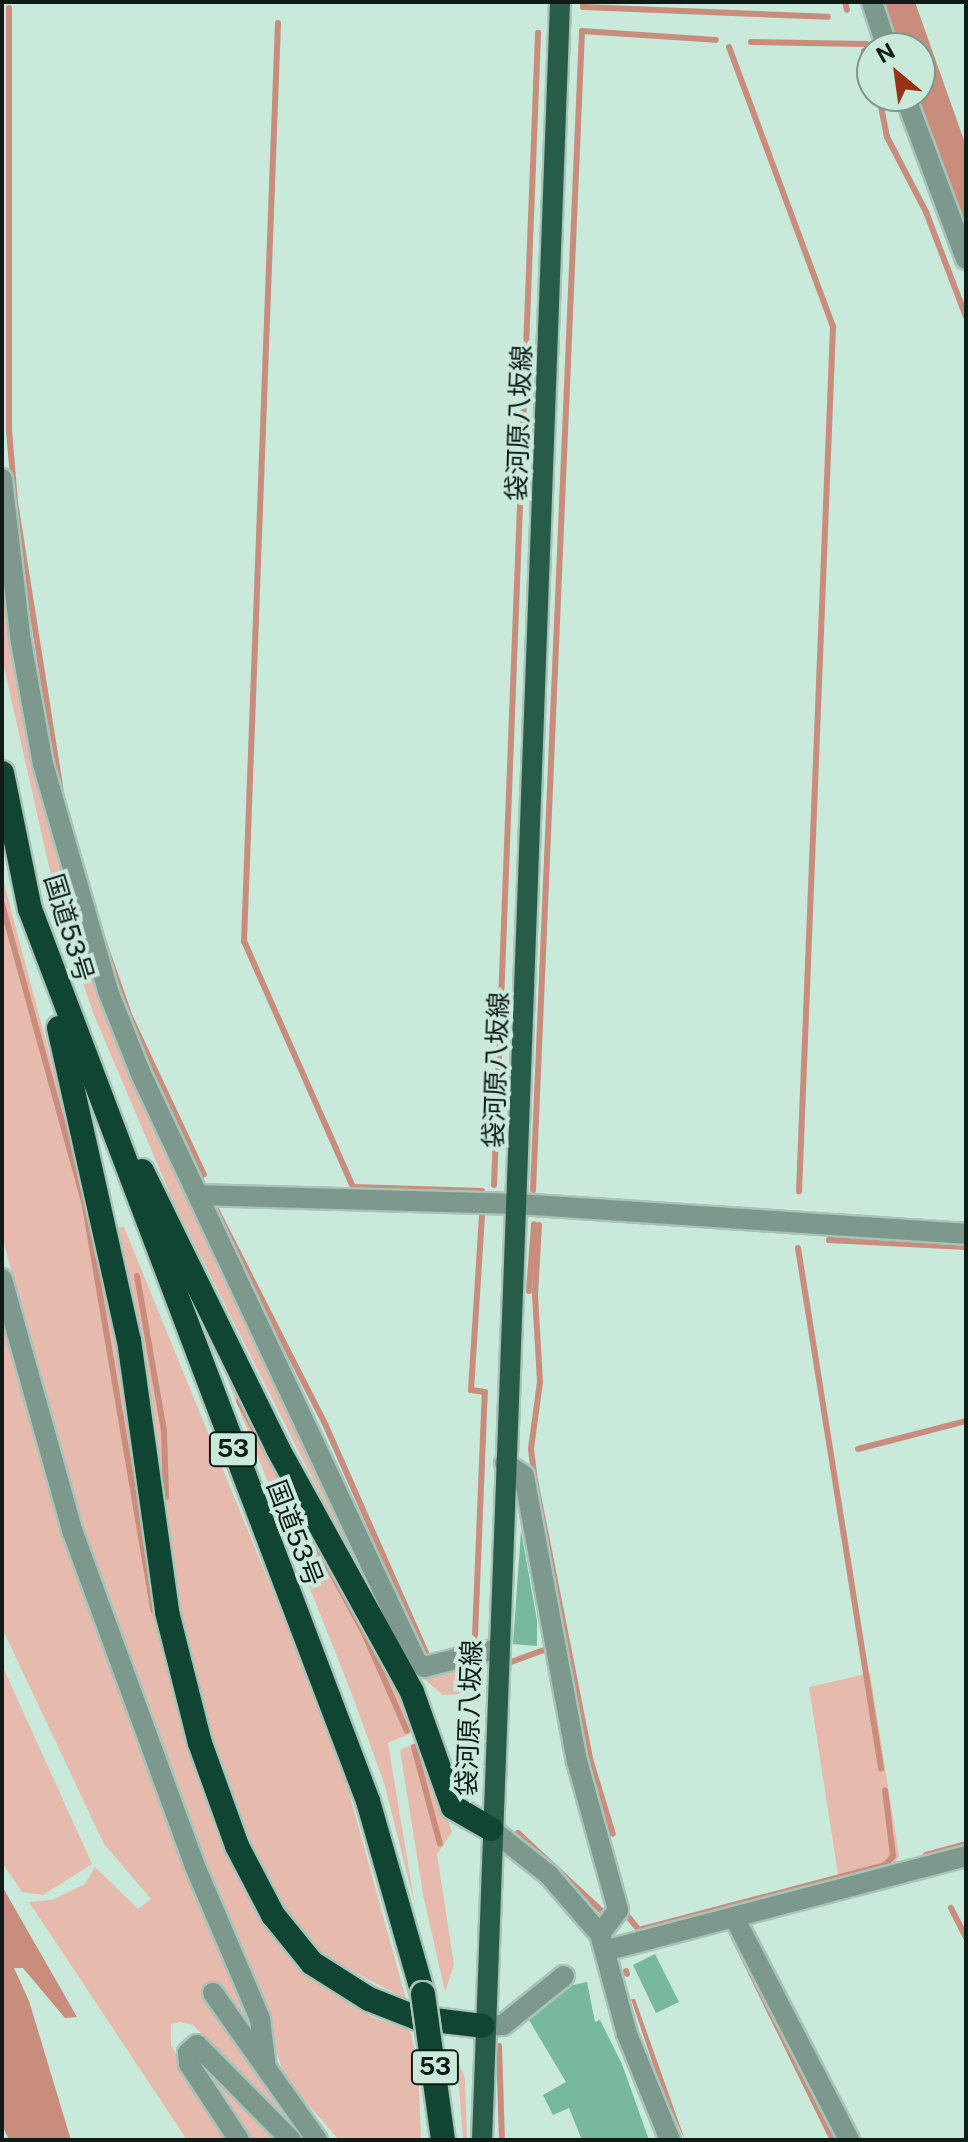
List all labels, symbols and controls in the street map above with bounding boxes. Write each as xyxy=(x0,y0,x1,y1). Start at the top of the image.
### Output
north arrow xyxy=(856,32,936,112)
text: N xyxy=(872,37,899,68)
street label: 袋河原八坂線 xyxy=(501,345,537,501)
street label: 国道53号 xyxy=(38,870,100,986)
street label: 袋河原八坂線 xyxy=(478,992,514,1148)
road number: 53 xyxy=(207,1429,259,1469)
street label: 国道53号 xyxy=(261,1476,329,1590)
street label: 袋河原八坂線 xyxy=(451,1640,487,1796)
road number: 53 xyxy=(409,2047,461,2087)

